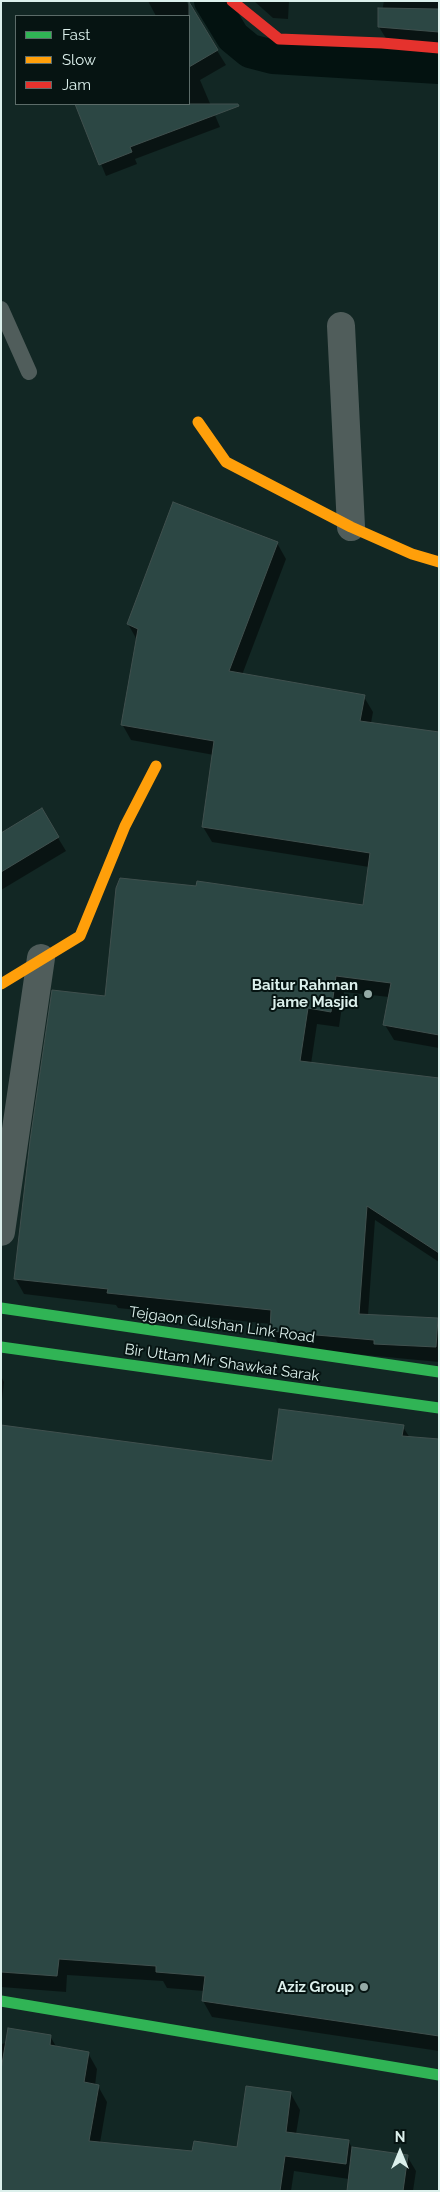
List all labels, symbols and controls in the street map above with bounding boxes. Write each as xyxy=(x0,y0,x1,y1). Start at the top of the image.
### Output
legend xyxy=(15,15,190,105)
text: Fast xyxy=(62,26,90,44)
text: Slow xyxy=(62,51,96,69)
text: Jam xyxy=(62,76,91,94)
place label: Baitur Rahman jame Masjid xyxy=(252,976,358,1011)
marker: Baitur Rahman jame Masjid xyxy=(362,988,374,1000)
street label: Tejgaon Gulshan Link Road xyxy=(128,1303,316,1347)
street label: Bir Uttam Mir Shawkat Sarak xyxy=(123,1340,321,1386)
place label: Aziz Group xyxy=(277,1978,354,1996)
marker: Aziz Group xyxy=(358,1981,370,1993)
north arrow xyxy=(375,2127,425,2177)
text: N xyxy=(395,2129,405,2145)

